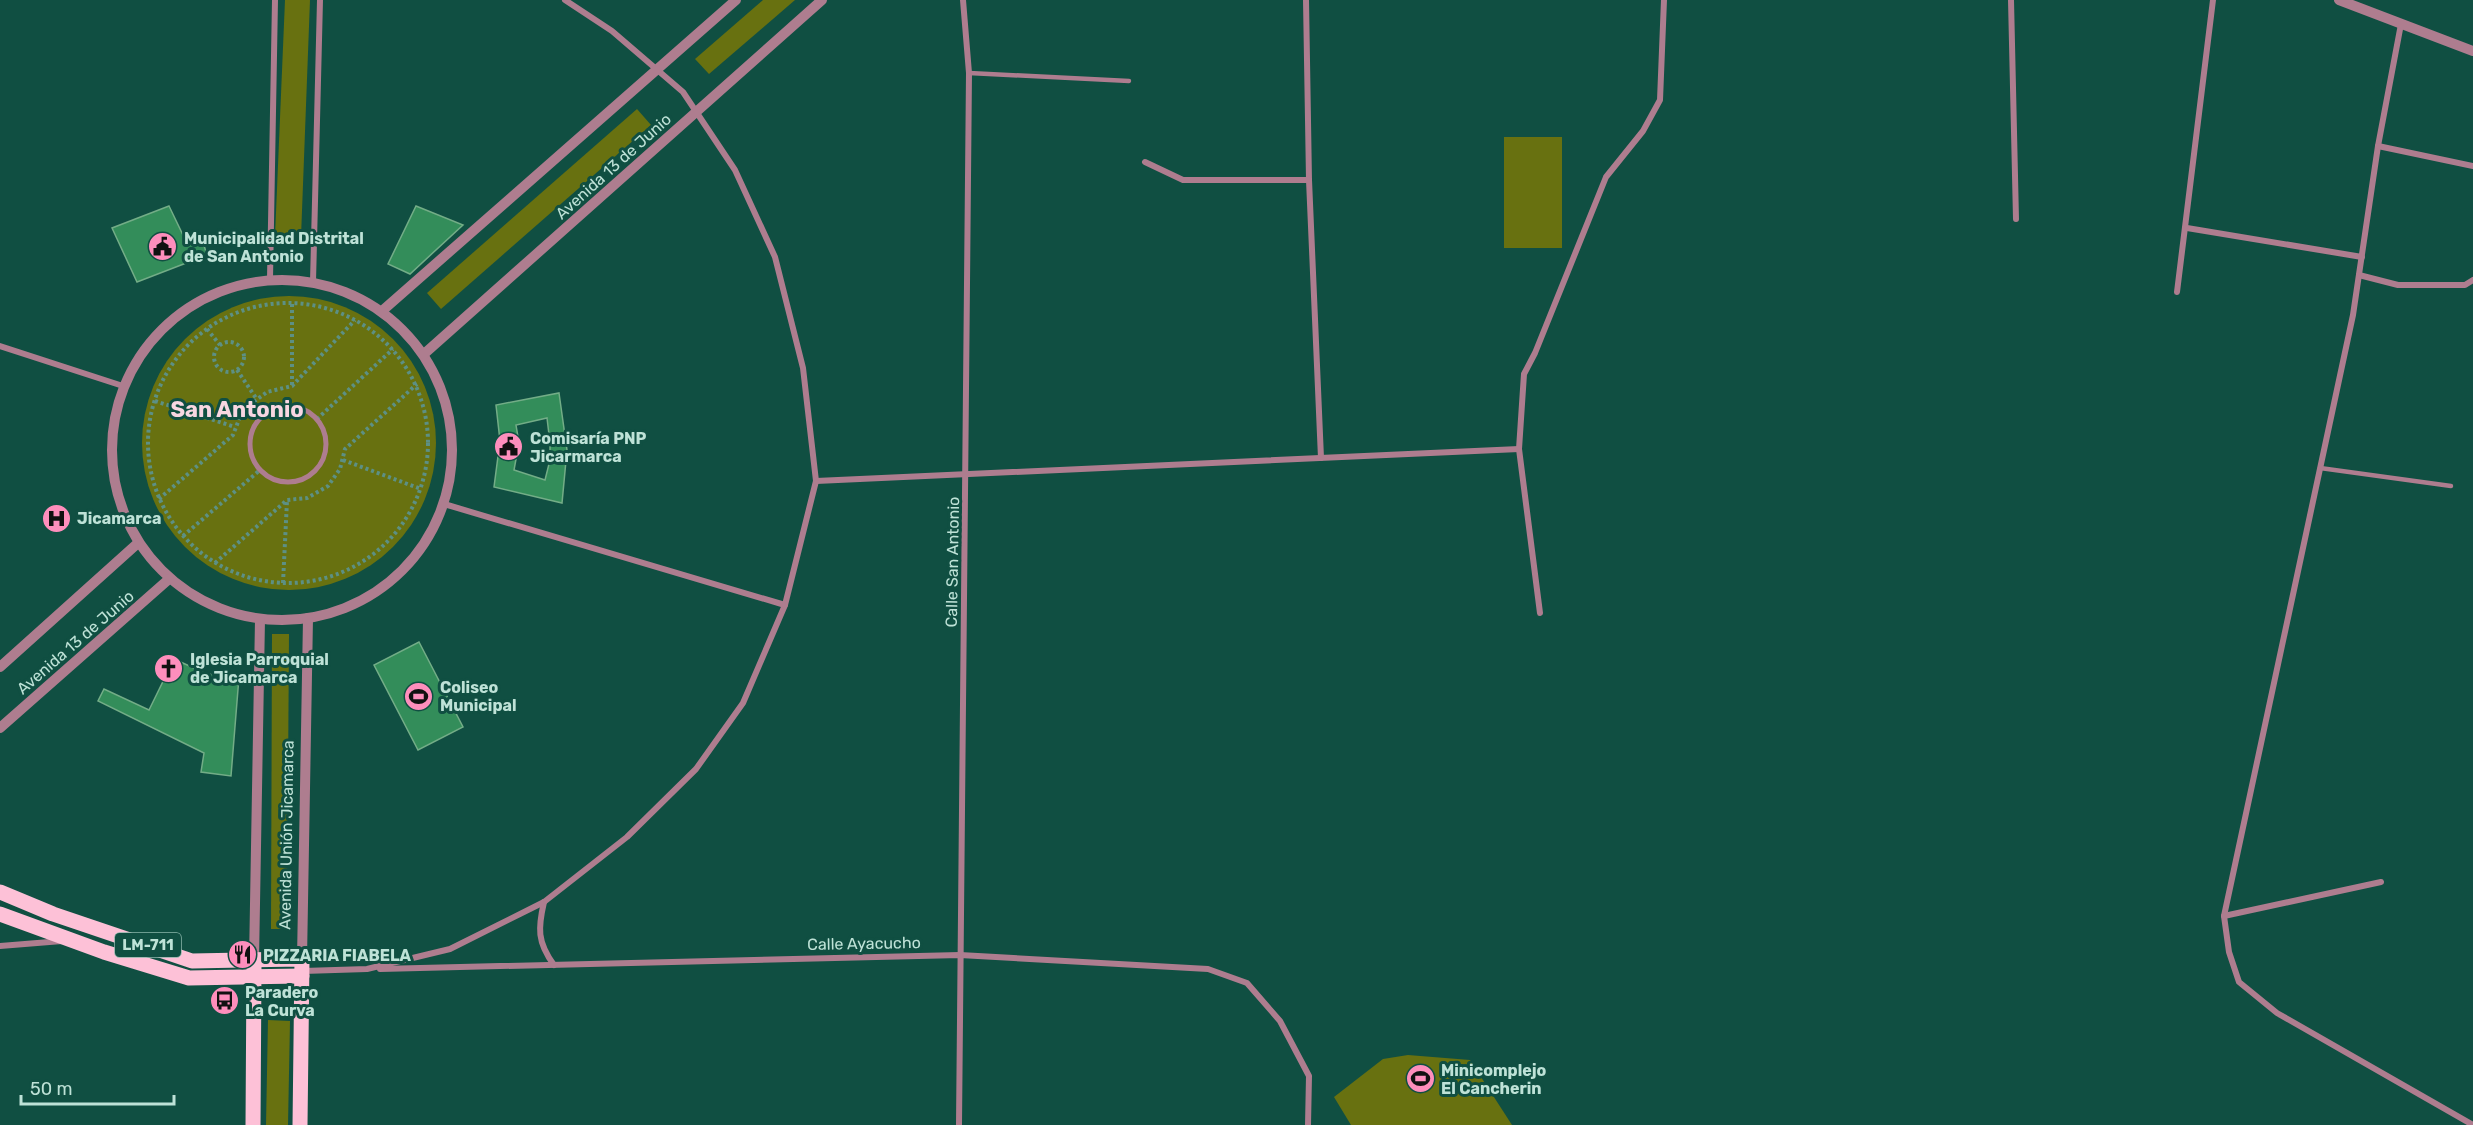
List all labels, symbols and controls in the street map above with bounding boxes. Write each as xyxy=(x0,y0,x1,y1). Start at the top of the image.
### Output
street label: Avenida 13 de Junio xyxy=(552,110,675,223)
place label: Municipalidad Distrital de San Antonio xyxy=(184,229,364,266)
public building icon: Municipalidad Distrital de San Antonio xyxy=(147,231,179,263)
district label: San Antonio xyxy=(170,396,304,423)
place label: Comisaría PNP Jicarmarca xyxy=(530,429,647,466)
public building icon: Comisaría PNP Jicarmarca xyxy=(493,431,525,463)
street label: Calle San Antonio xyxy=(942,497,963,627)
hospital icon: Jicamarca xyxy=(40,502,72,534)
place label: Jicamarca xyxy=(77,509,161,528)
street label: Avenida 13 de Junio xyxy=(13,586,138,698)
place label: Iglesia Parroquial de Jicamarca xyxy=(190,650,329,687)
church icon: Iglesia Parroquial de Jicamarca xyxy=(153,652,185,684)
place label: Coliseo Municipal xyxy=(440,678,517,715)
sports icon: Coliseo Municipal xyxy=(403,680,435,712)
street label: Avenida Unión Jicamarca xyxy=(275,740,298,930)
road number: LM-711 xyxy=(115,933,181,957)
street label: Calle Ayacucho xyxy=(807,933,921,954)
restaurant icon: PIZZARIA FIABELA xyxy=(226,939,258,971)
place label: PIZZARIA FIABELA xyxy=(263,946,412,965)
place label: Paradero La Curva xyxy=(245,983,318,1020)
bus stop icon: Paradero La Curva xyxy=(208,985,240,1017)
place label: Minicomplejo El Cancherin xyxy=(1441,1061,1547,1098)
sports icon: Minicomplejo El Cancherin xyxy=(1404,1063,1436,1095)
scale bar xyxy=(21,1068,174,1106)
text: 50 m xyxy=(30,1078,73,1100)

